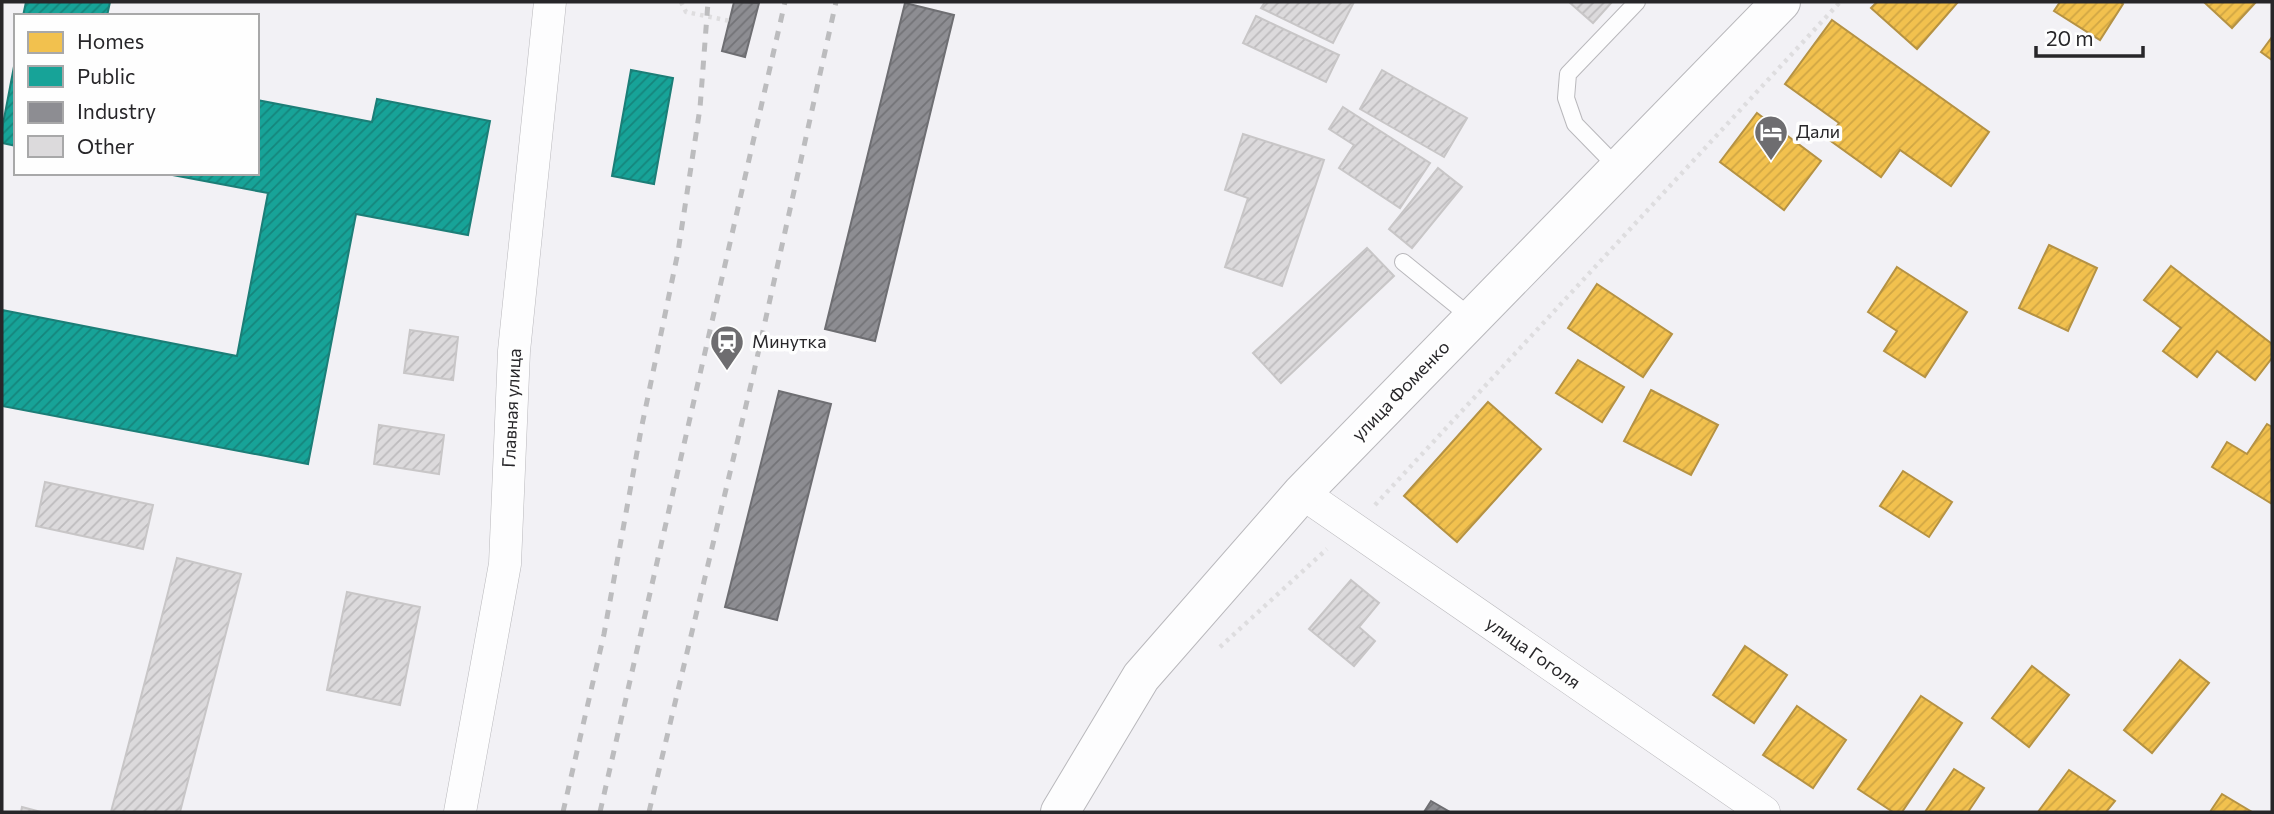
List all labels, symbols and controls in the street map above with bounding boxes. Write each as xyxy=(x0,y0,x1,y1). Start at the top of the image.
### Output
legend xyxy=(14,14,259,175)
scale bar xyxy=(2036,14,2143,58)
text: 20 m xyxy=(2046,25,2094,50)
text: Homes xyxy=(77,28,144,53)
text: Public xyxy=(77,63,135,88)
text: Industry xyxy=(77,98,156,123)
hotel icon: Дали xyxy=(1752,113,1790,162)
place label: Дали xyxy=(1796,120,1840,142)
text: Other xyxy=(77,133,134,158)
station icon: Минутка xyxy=(708,323,746,372)
place label: Минутка xyxy=(752,330,827,352)
street label: улица Фоменко xyxy=(1347,335,1454,445)
street label: Главная улица xyxy=(497,348,525,468)
street label: улица Гоголя xyxy=(1482,611,1585,693)

